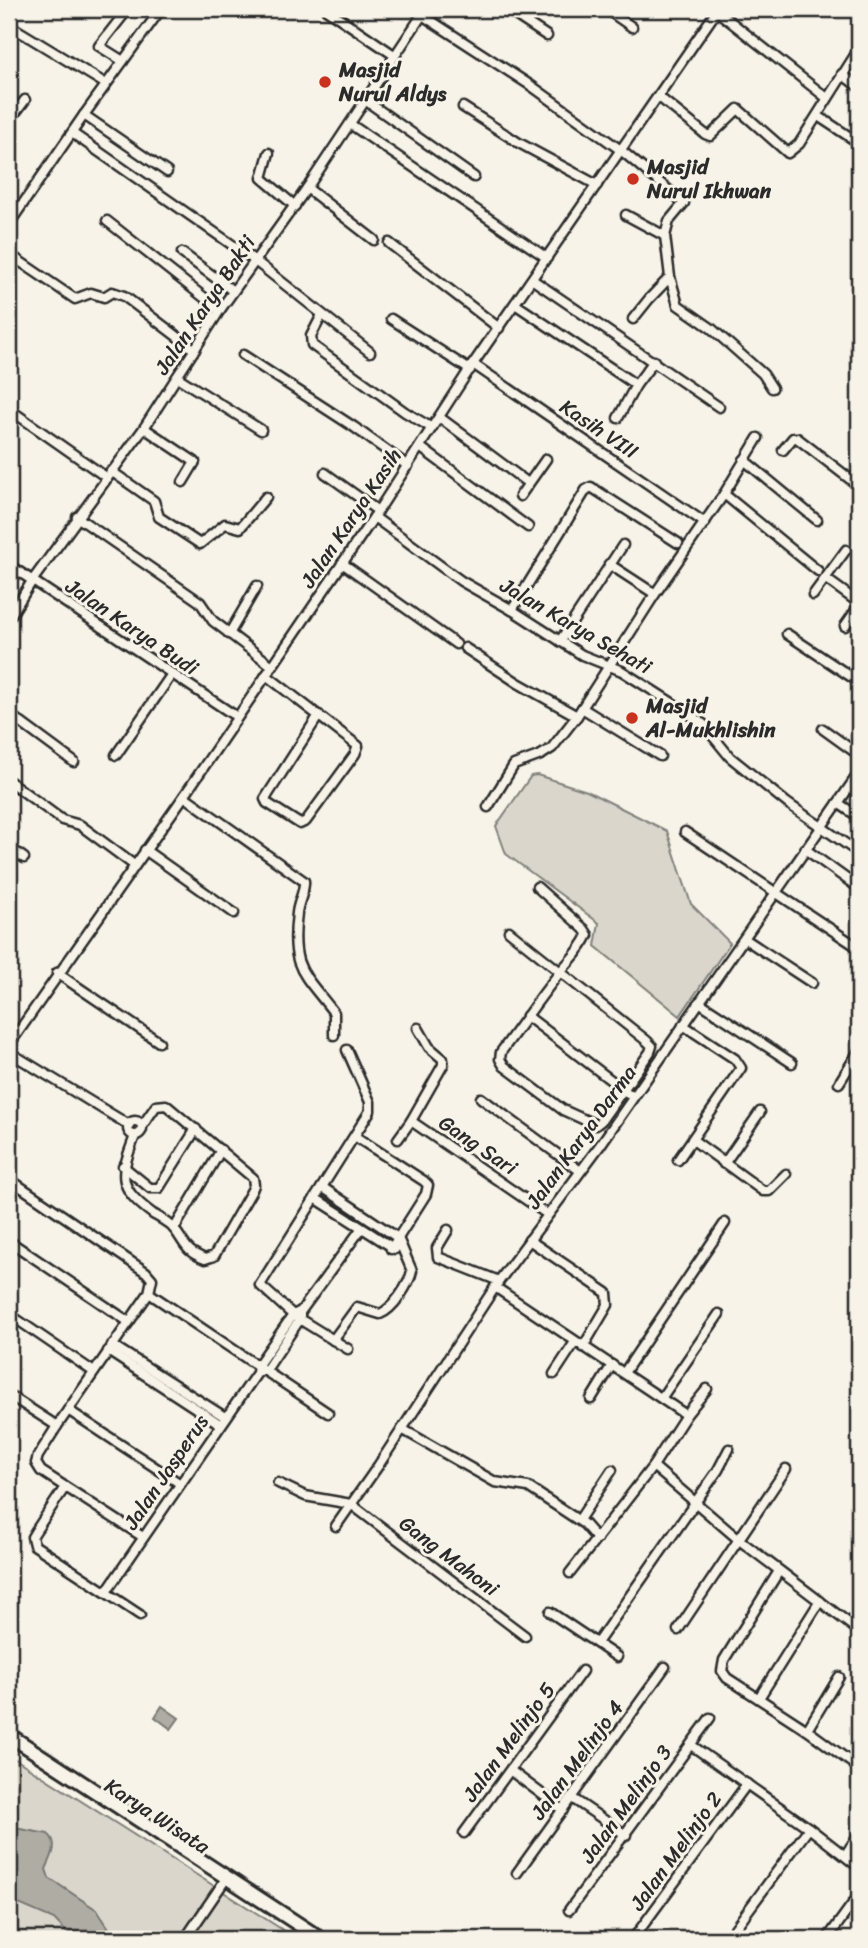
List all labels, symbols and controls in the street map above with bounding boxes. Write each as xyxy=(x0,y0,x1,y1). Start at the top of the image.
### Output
place label: Masjid Nurul Aldys xyxy=(338,51,447,113)
marker: Masjid Nurul Aldys xyxy=(317,74,333,90)
place label: Masjid Nurul Ikhwan xyxy=(646,148,772,210)
marker: Masjid Nurul Ikhwan xyxy=(625,171,641,187)
street label: Jalan Karya Bakti xyxy=(143,226,267,384)
street label: Kasih VIII xyxy=(551,388,647,470)
street label: Jalan Karya Kasih xyxy=(289,440,412,597)
street label: Jalan Karya Sehati xyxy=(492,566,660,686)
street label: Jalan Karya Budi xyxy=(57,568,207,687)
place label: Masjid Al-Mukhlishin xyxy=(645,687,776,749)
marker: Masjid Al-Mukhlishin xyxy=(624,710,640,726)
street label: Jalan Karya Darma xyxy=(515,1056,647,1218)
street label: Gang Sari xyxy=(430,1104,527,1186)
street label: Jalan Jasperus xyxy=(112,1406,219,1539)
street label: Gang Mahoni xyxy=(390,1505,509,1607)
street label: Jalan Melinjo 5 xyxy=(452,1674,566,1811)
street label: Jalan Melinjo 4 xyxy=(520,1692,634,1829)
street label: Jalan Melinjo 3 xyxy=(569,1736,683,1872)
street label: Karya Wisata xyxy=(96,1767,218,1865)
street label: Jalan Melinjo 2 xyxy=(619,1783,733,1920)

